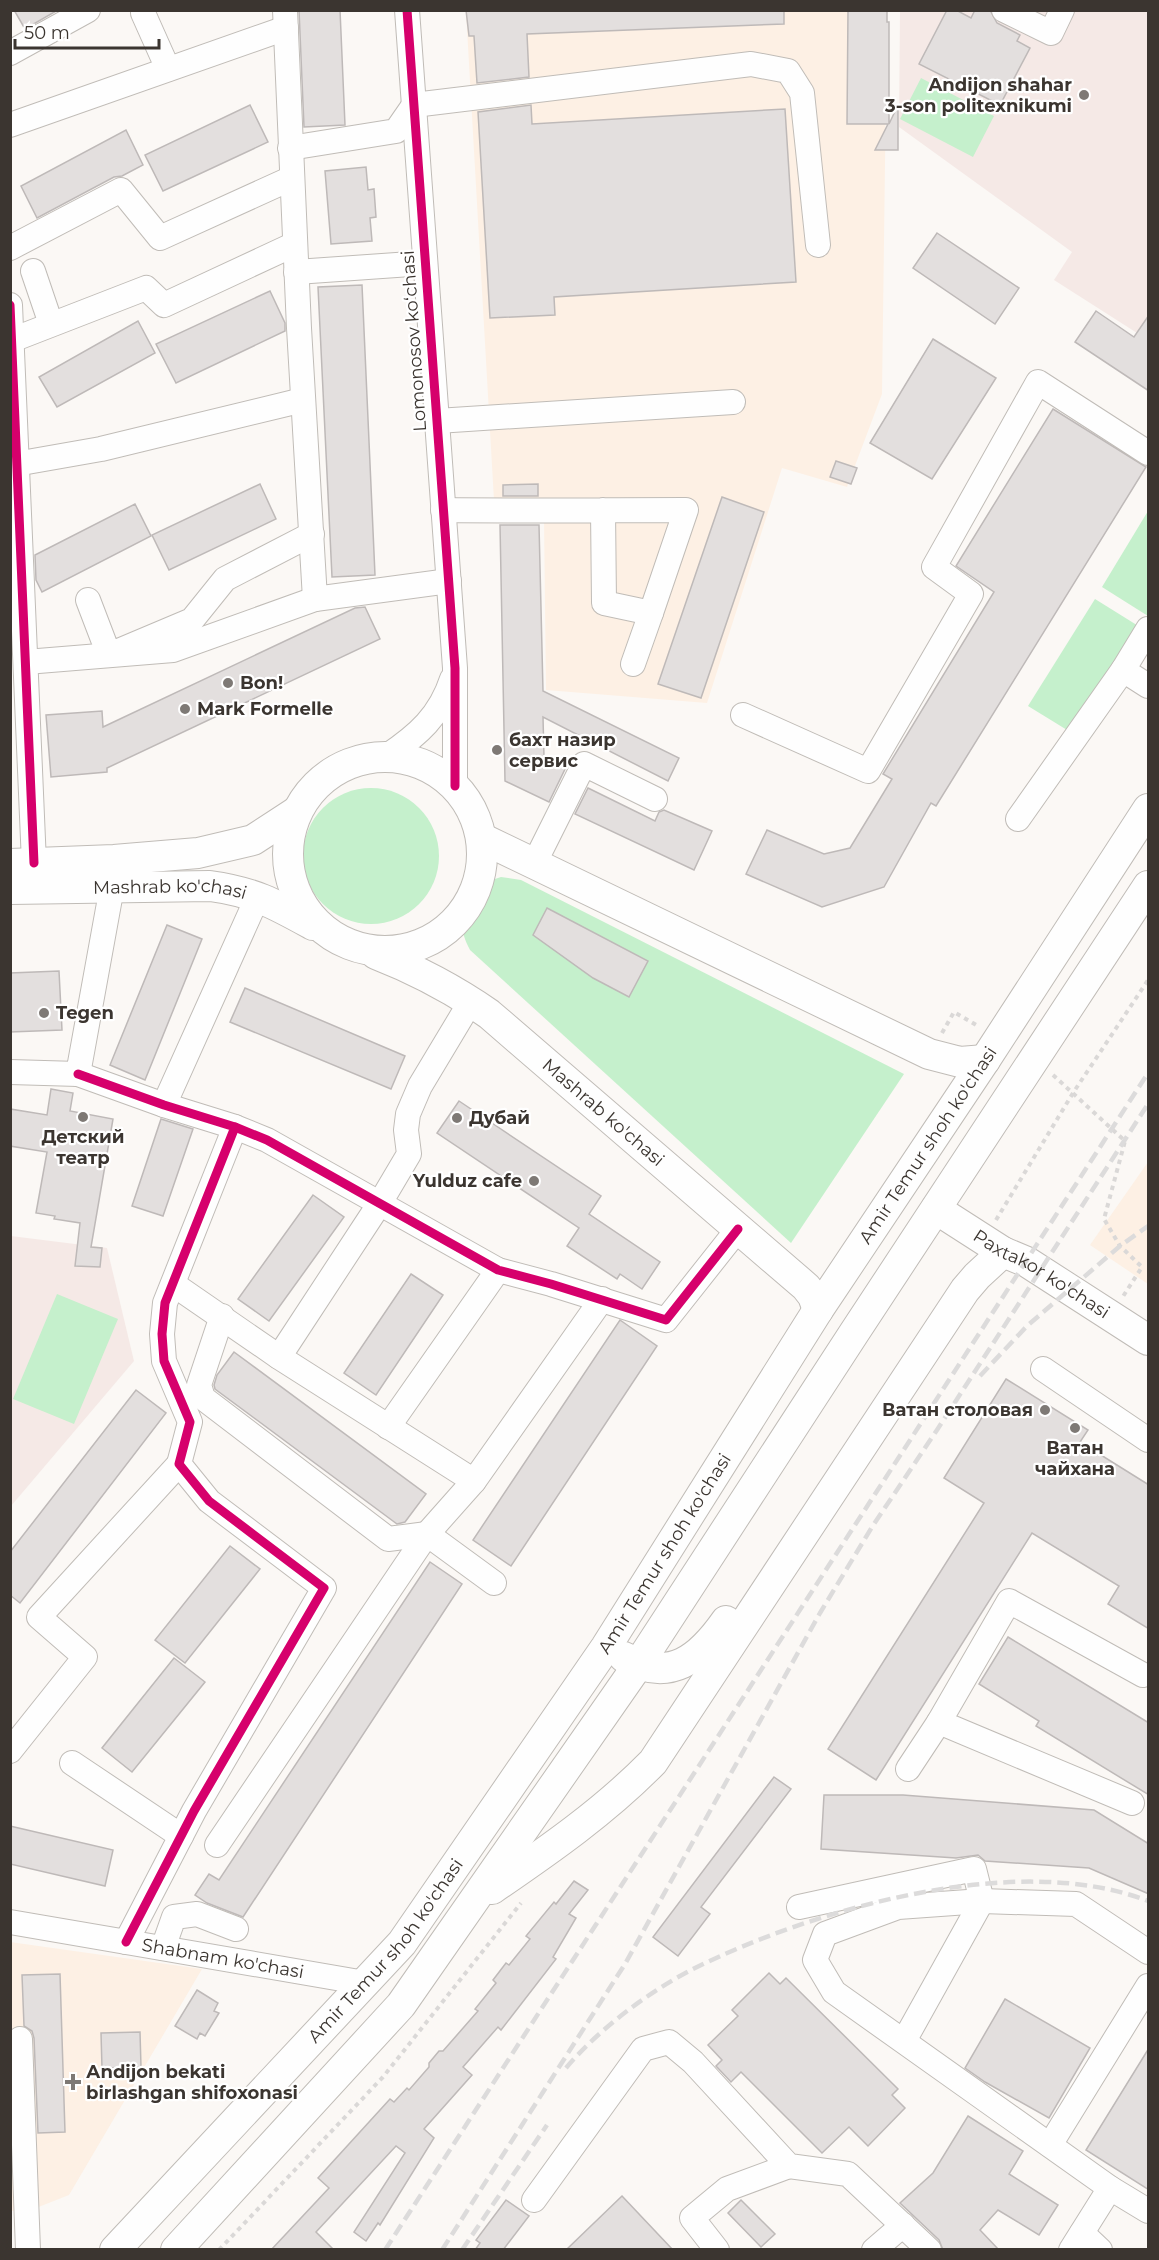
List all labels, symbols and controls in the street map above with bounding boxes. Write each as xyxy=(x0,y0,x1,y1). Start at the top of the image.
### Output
scale bar xyxy=(15,12,159,50)
text: 50 m xyxy=(24,22,70,44)
place label: Andijon shahar 3-son politexnikumi xyxy=(884,74,1072,117)
marker: Andijon shahar 3-son politexnikumi xyxy=(1077,88,1091,102)
street label: Lomonosov koʻchasi xyxy=(397,250,431,432)
place label: Bon! xyxy=(240,672,283,694)
marker: Bon! xyxy=(221,676,235,690)
place label: Mark Formelle xyxy=(197,698,333,720)
marker: Mark Formelle xyxy=(178,702,192,716)
place label: бахт назир сервис xyxy=(509,729,616,772)
marker: бахт назир сервис xyxy=(490,743,504,757)
street label: Mashrab ko'chasi xyxy=(93,875,249,904)
place label: Tegen xyxy=(56,1002,114,1024)
marker: Tegen xyxy=(37,1006,51,1020)
street label: Amir Temur shoh ko'chasi xyxy=(854,1042,1002,1248)
street label: Mashrab ko'chasi xyxy=(538,1054,669,1171)
place label: Дубай xyxy=(469,1107,530,1129)
marker: Детский театр xyxy=(76,1110,90,1124)
marker: Дубай xyxy=(450,1111,464,1125)
place label: Детский театр xyxy=(41,1126,125,1169)
place label: Yulduz cafe xyxy=(412,1170,522,1192)
marker: Yulduz cafe xyxy=(527,1174,541,1188)
street label: Paxtakor ko'chasi xyxy=(969,1225,1114,1323)
place label: Ватан столовая xyxy=(882,1399,1033,1421)
marker: Ватан столовая xyxy=(1038,1403,1052,1417)
marker: Ватан чайхана xyxy=(1068,1421,1082,1435)
place label: Ватан чайхана xyxy=(1035,1437,1115,1480)
street label: Amir Temur shoh ko'chasi xyxy=(593,1449,736,1658)
street label: Amir Temur shoh ko'chasi xyxy=(303,1854,468,2047)
street label: Shabnam ko'chasi xyxy=(140,1934,306,1983)
place label: Аndijon bekati birlashgan shifoxonasi xyxy=(86,2061,298,2104)
marker: Аndijon bekati birlashgan shifoxonasi xyxy=(64,2073,82,2091)

